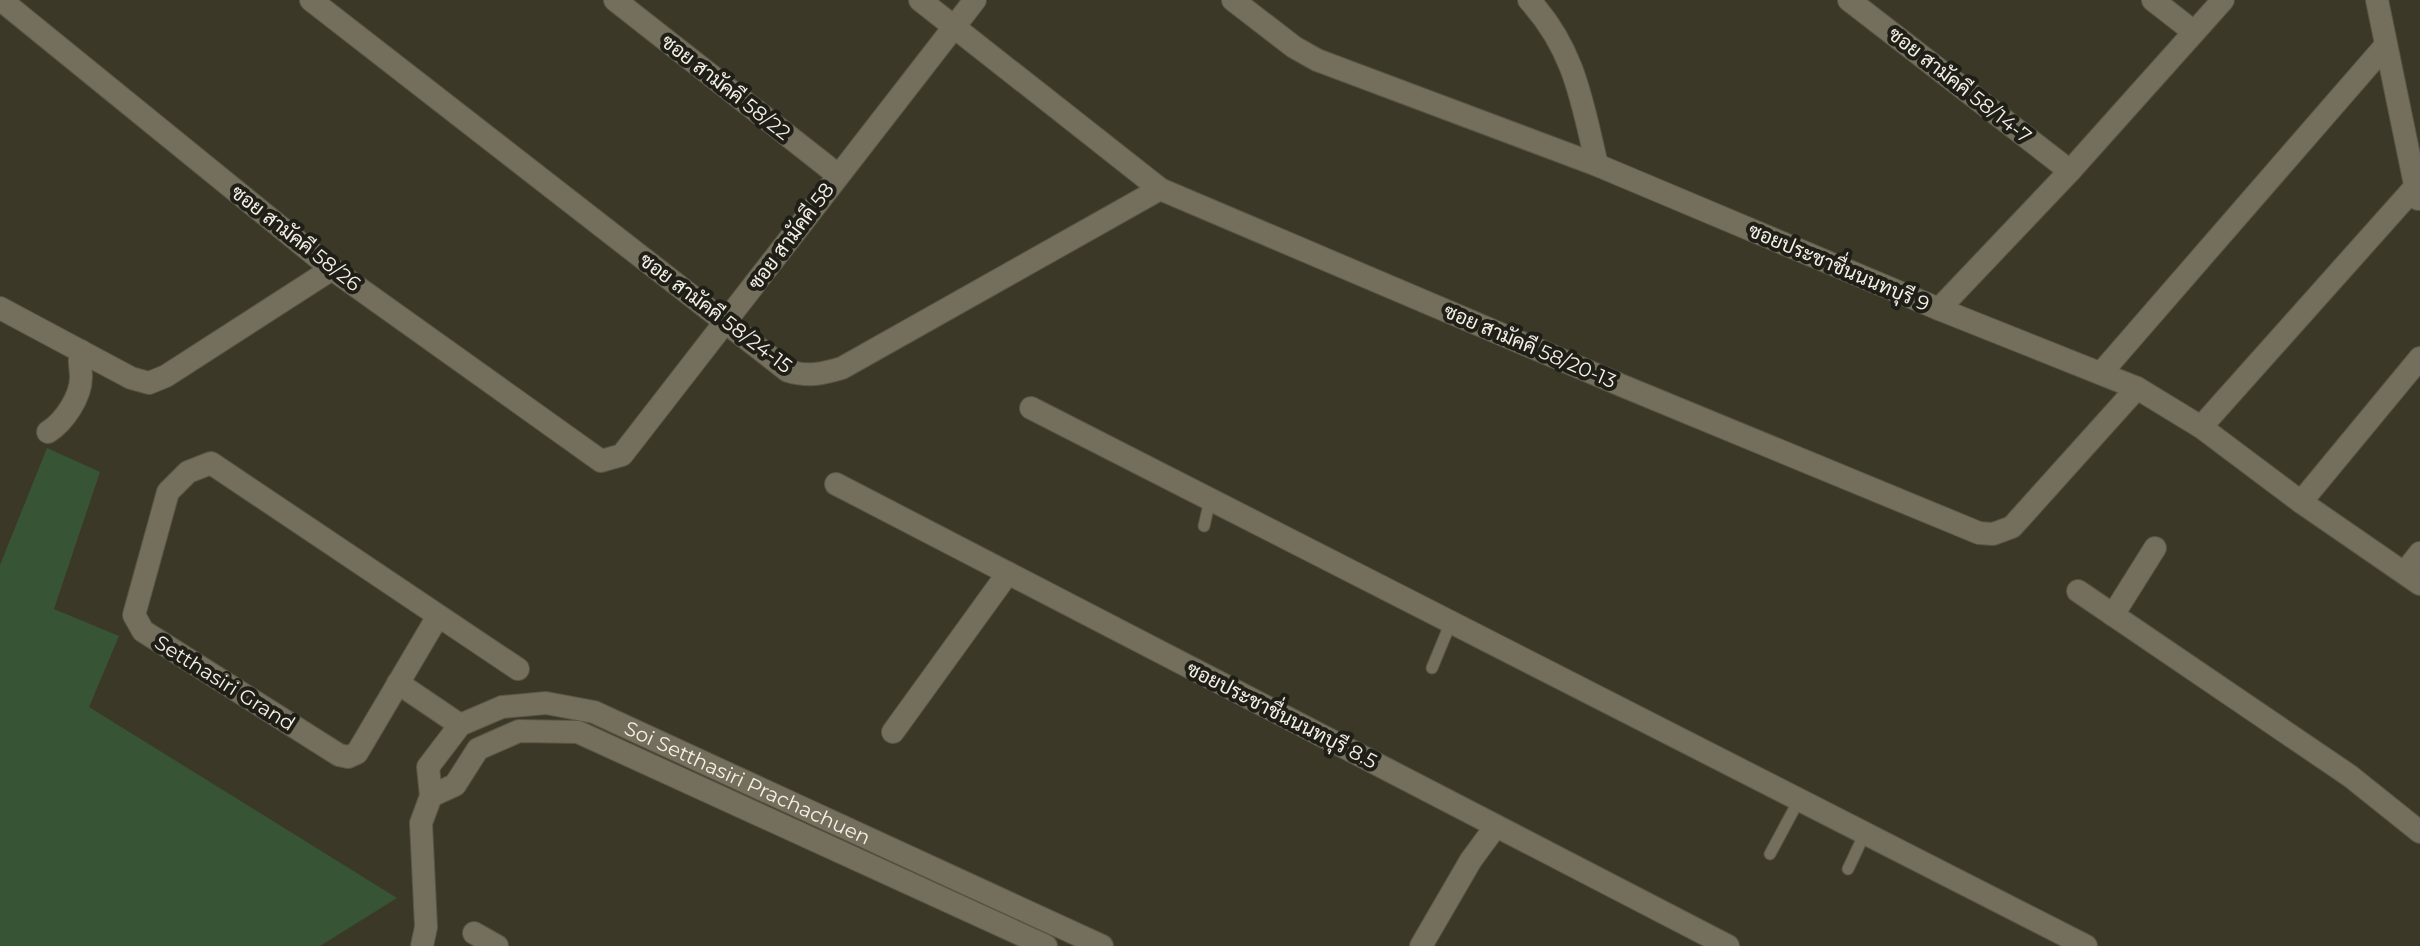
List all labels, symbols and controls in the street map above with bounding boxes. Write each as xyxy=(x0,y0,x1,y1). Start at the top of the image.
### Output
street label: ซอย สามัคคี 58/14-7 xyxy=(1884,21,2037,148)
street label: ซอย สามัคคี 58/22 xyxy=(657,28,796,145)
street label: ซอย สามัคคี 58 xyxy=(742,177,839,294)
street label: ซอย สามัคคี 58/26 xyxy=(226,179,366,296)
street label: ซอยประชาชื่นนนทบุรี 9 xyxy=(1744,213,1935,318)
street label: ซอย สามัคคี 58/24-15 xyxy=(635,247,798,378)
street label: ซอย สามัคคี 58/20-13 xyxy=(1440,298,1620,393)
street label: Setthasiri Grand xyxy=(150,630,300,736)
street label: ซอยประชาชื่นนนทบุรี 8.5 xyxy=(1182,652,1384,775)
street label: Soi Setthasiri Prachachuen xyxy=(621,716,874,850)

